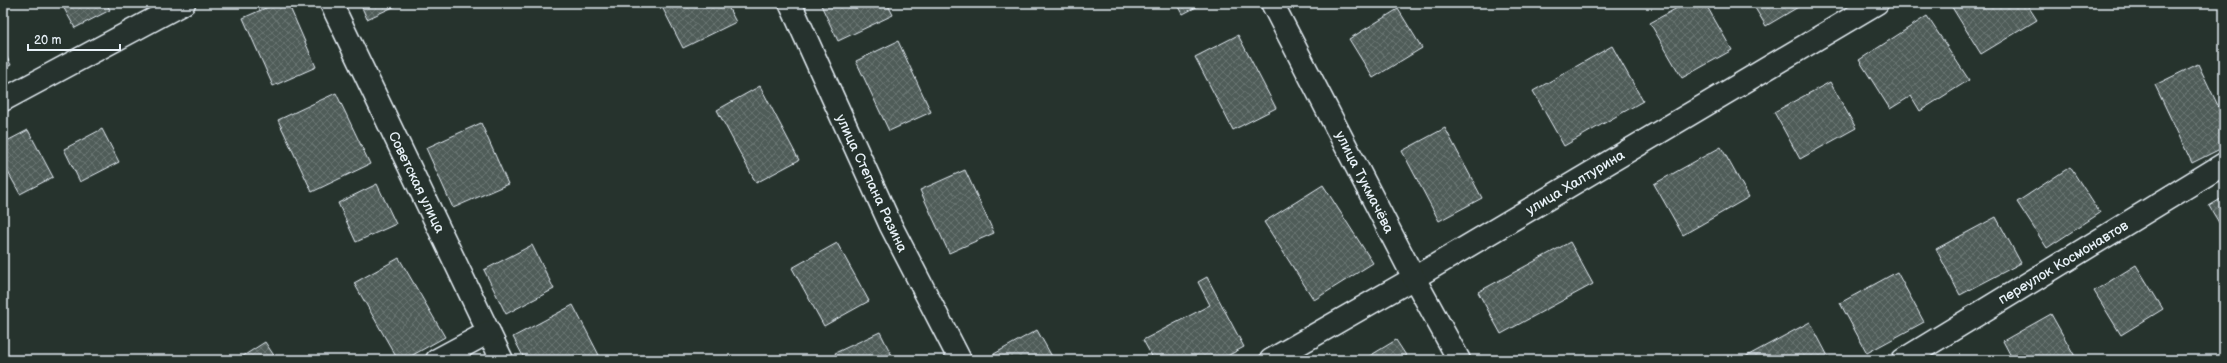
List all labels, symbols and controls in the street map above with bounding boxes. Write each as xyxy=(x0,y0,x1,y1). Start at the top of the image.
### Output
scale bar xyxy=(28,26,120,52)
text: 20 m xyxy=(34,33,61,48)
street label: улица Степана Разина xyxy=(832,111,911,256)
street label: улица Тукмачёва xyxy=(1331,128,1398,237)
street label: Советская улица xyxy=(385,129,449,236)
street label: улица Халтурина xyxy=(1523,146,1628,219)
street label: переулок Космонавтов xyxy=(1995,217,2132,308)

